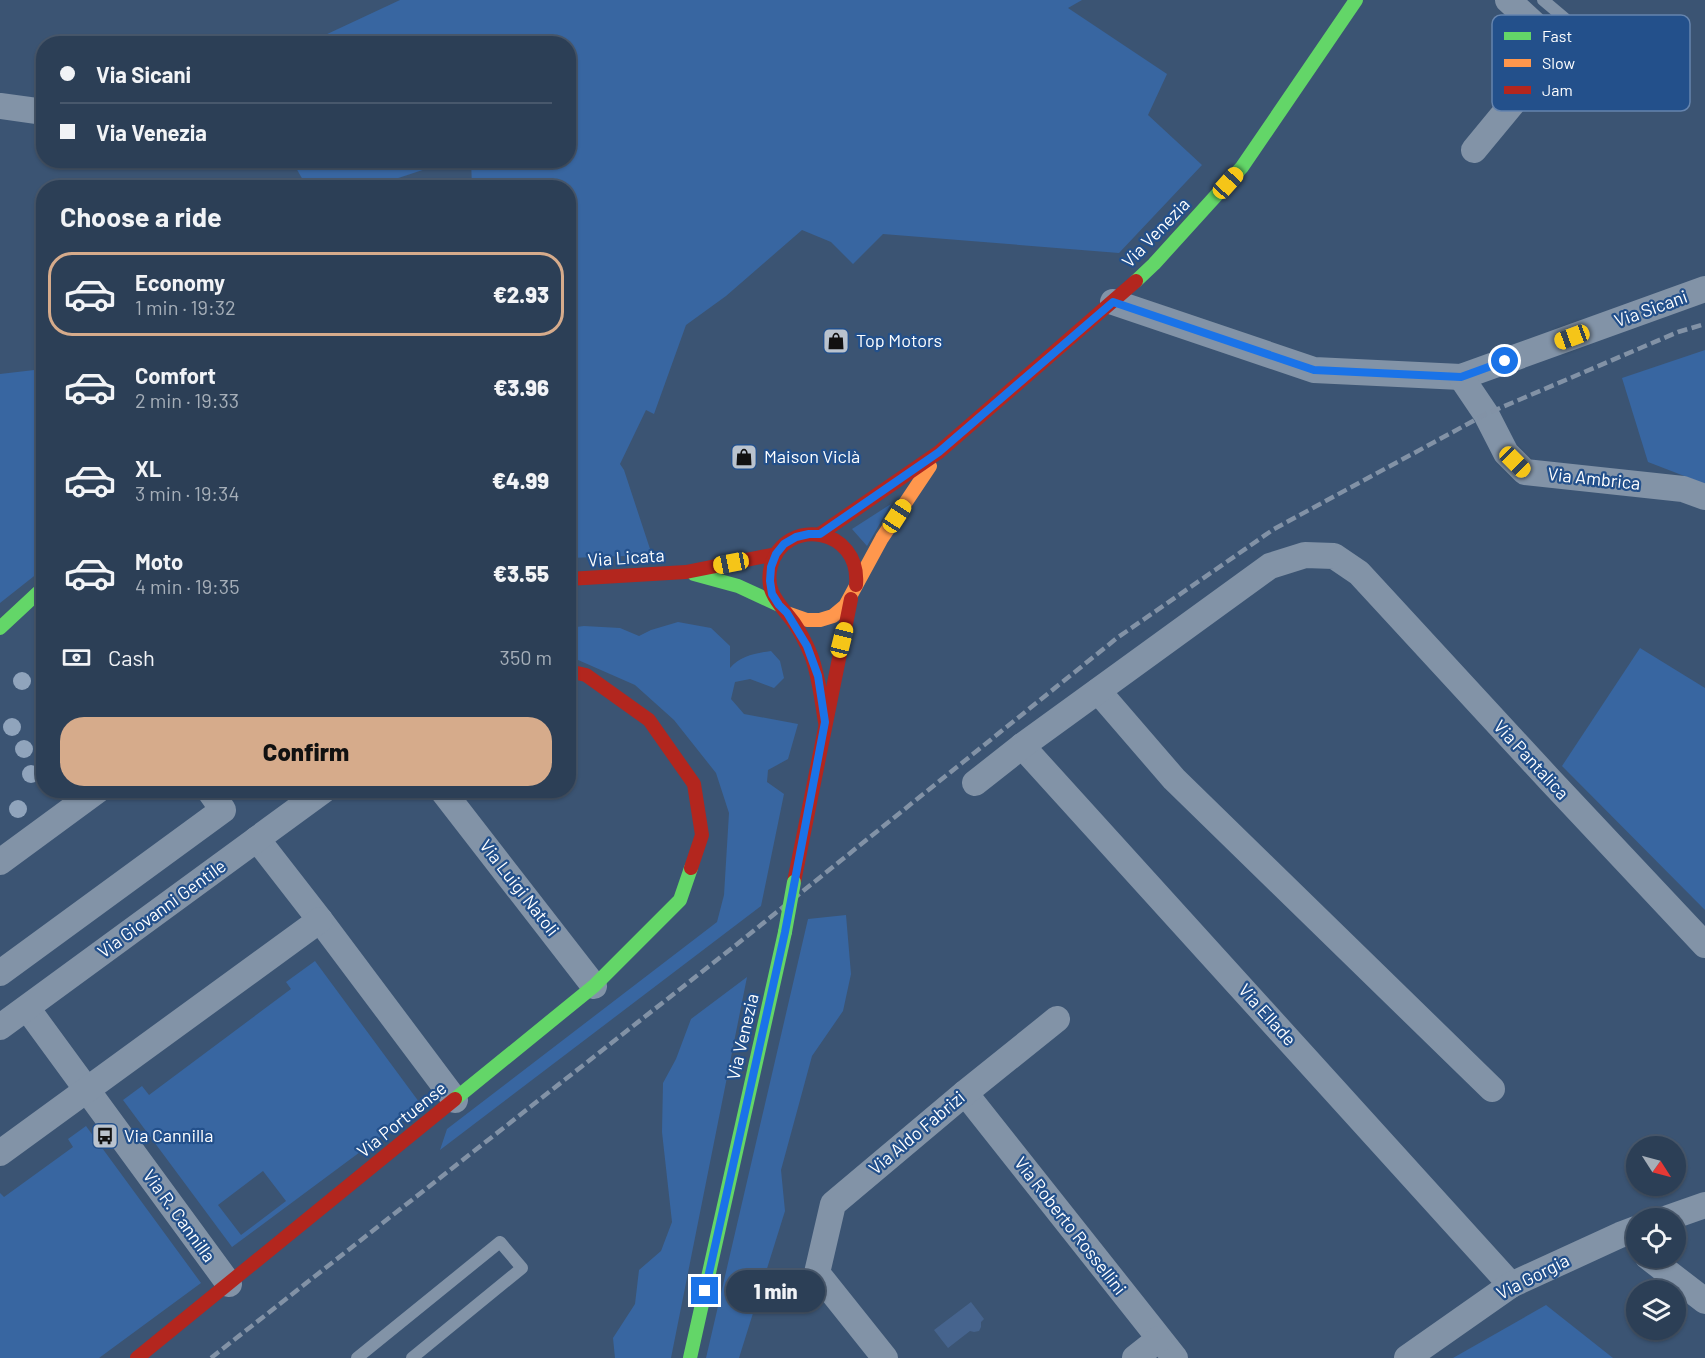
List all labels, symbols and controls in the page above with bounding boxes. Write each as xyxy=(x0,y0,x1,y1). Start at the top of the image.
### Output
legend xyxy=(1492,15,1690,111)
text: Fast xyxy=(1542,26,1572,45)
text: Slow xyxy=(1542,53,1575,72)
text: Via Sicani xyxy=(96,61,191,87)
text: Jam xyxy=(1542,80,1573,99)
text: Via Venezia xyxy=(96,119,207,145)
car xyxy=(1209,164,1247,202)
street label: Via Venezia xyxy=(1117,193,1194,272)
text: Choose a ride xyxy=(60,200,222,232)
icon: car xyxy=(63,267,117,321)
text: Economy xyxy=(135,269,225,295)
text: €2.93 xyxy=(493,281,549,307)
street label: Via Sicani xyxy=(1611,285,1690,331)
text: 1 min · 19:32 xyxy=(135,295,236,319)
car xyxy=(1552,322,1592,352)
shop icon: Top Motors xyxy=(821,326,851,356)
place label: Top Motors xyxy=(856,329,942,351)
route start xyxy=(1491,347,1518,374)
icon: car xyxy=(63,360,117,414)
text: Comfort xyxy=(135,362,216,388)
text: €3.96 xyxy=(493,374,549,400)
text: 2 min · 19:33 xyxy=(135,388,239,412)
shop icon: Maison Viclà xyxy=(729,442,759,472)
car xyxy=(1496,443,1534,481)
place label: Maison Viclà xyxy=(764,445,860,467)
icon: car xyxy=(63,453,117,507)
text: XL xyxy=(135,455,161,481)
street label: Via Ambrica xyxy=(1547,462,1642,494)
text: €4.99 xyxy=(492,467,549,493)
text: 3 min · 19:34 xyxy=(135,481,239,505)
car xyxy=(880,496,914,536)
street label: Via Licata xyxy=(587,543,665,571)
icon: car xyxy=(63,546,117,600)
text: Moto xyxy=(135,548,183,574)
car xyxy=(712,551,750,575)
text: €3.55 xyxy=(493,560,549,586)
text: 4 min · 19:35 xyxy=(135,574,239,598)
car xyxy=(829,620,855,660)
icon: cash xyxy=(60,641,93,674)
text: Cash xyxy=(108,644,155,670)
text: 350 m xyxy=(500,645,552,669)
street label: Via Pantalica xyxy=(1489,715,1574,804)
button: Confirm xyxy=(60,717,552,786)
street label: Via Luigi Natoli xyxy=(475,835,564,940)
street label: Via Giovanni Gentile xyxy=(93,854,230,962)
street label: Via Ellade xyxy=(1234,979,1301,1050)
street label: Via Venezia xyxy=(721,991,763,1082)
street label: Via Portuense xyxy=(352,1076,451,1162)
street label: Via Aldo Fabrizi xyxy=(864,1086,969,1179)
bus stop icon: Via Cannilla xyxy=(90,1121,120,1151)
place label: Via Cannilla xyxy=(124,1124,213,1146)
north arrow xyxy=(1626,1136,1686,1196)
map controls xyxy=(1626,1136,1686,1340)
street label: Via Roberto Rossellini xyxy=(1010,1152,1132,1299)
street label: Via R. Cannilla xyxy=(139,1165,221,1266)
button: locate xyxy=(1626,1208,1686,1268)
street label: Via Gorgia xyxy=(1493,1248,1573,1304)
callout: 1 min xyxy=(726,1270,825,1312)
route end xyxy=(691,1277,718,1304)
text: 1 min xyxy=(754,1279,797,1303)
button: layers xyxy=(1626,1280,1686,1340)

